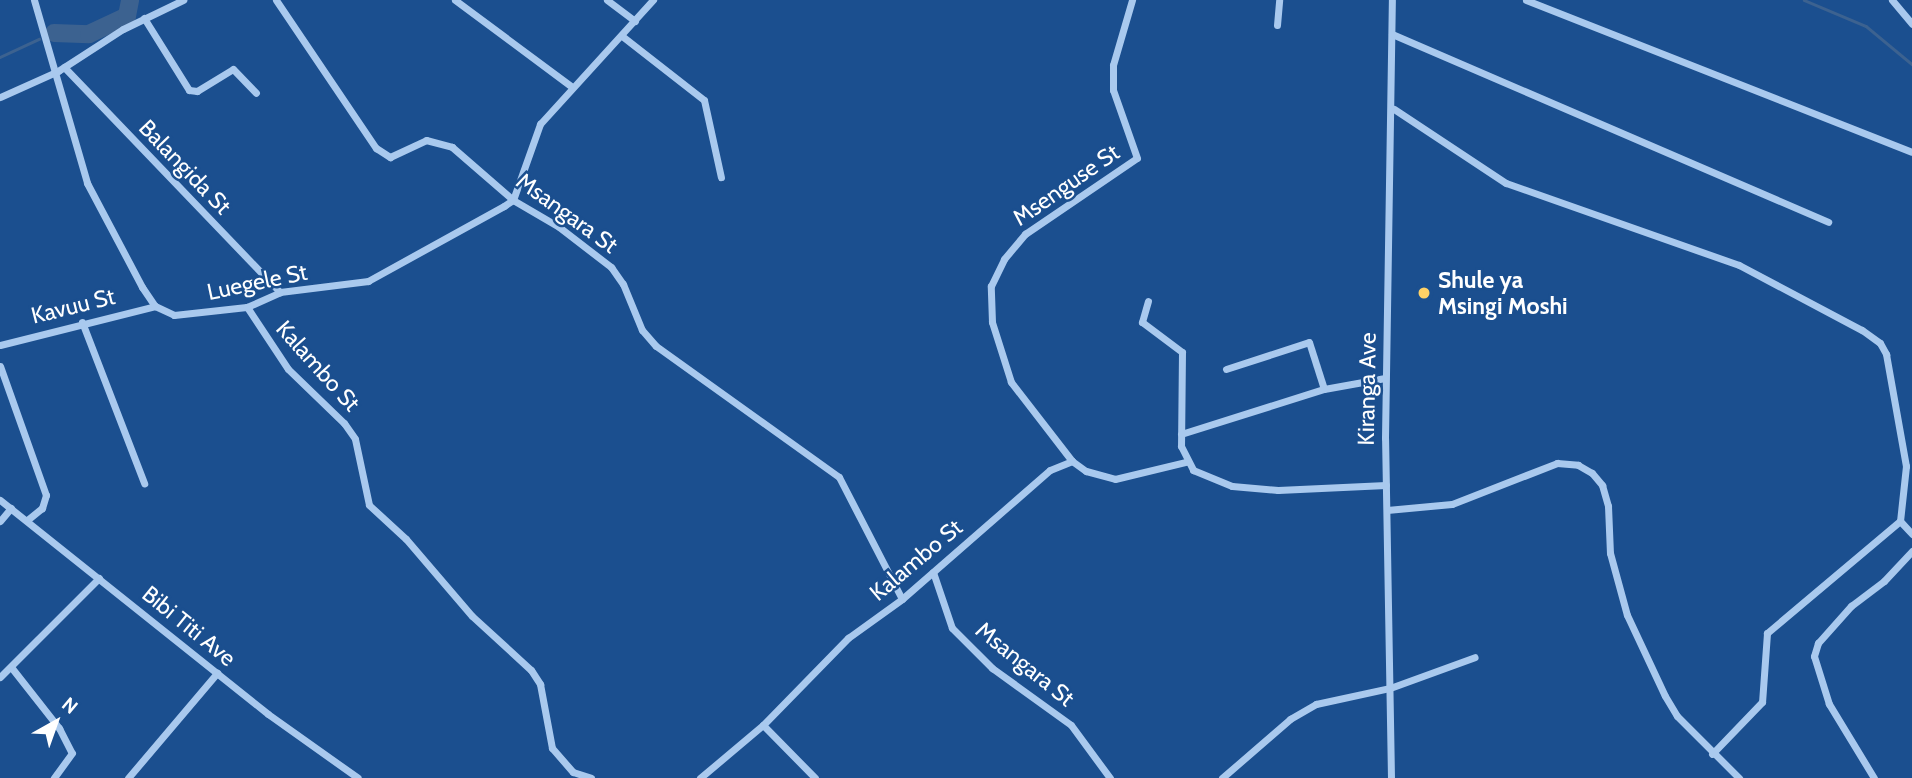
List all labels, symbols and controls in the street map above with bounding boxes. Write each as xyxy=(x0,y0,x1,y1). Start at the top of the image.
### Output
street label: Balangida St xyxy=(133,114,237,220)
street label: Msenguse St xyxy=(1007,138,1125,232)
street label: Msangara St xyxy=(511,167,623,259)
street label: Luegele St xyxy=(204,258,310,306)
place label: Shule ya Msingi Moshi xyxy=(1438,266,1568,320)
street label: Kavuu St xyxy=(28,282,118,330)
marker: Shule ya Msingi Moshi xyxy=(1416,285,1432,301)
street label: Kalambo St xyxy=(270,315,366,417)
street label: Kiranga Ave xyxy=(1352,332,1382,446)
street label: Kalambo St xyxy=(864,513,968,607)
street label: Bibi Titi Ave xyxy=(137,580,241,672)
street label: Msangara St xyxy=(970,616,1080,712)
north arrow xyxy=(21,687,91,757)
text: N xyxy=(57,692,82,719)

